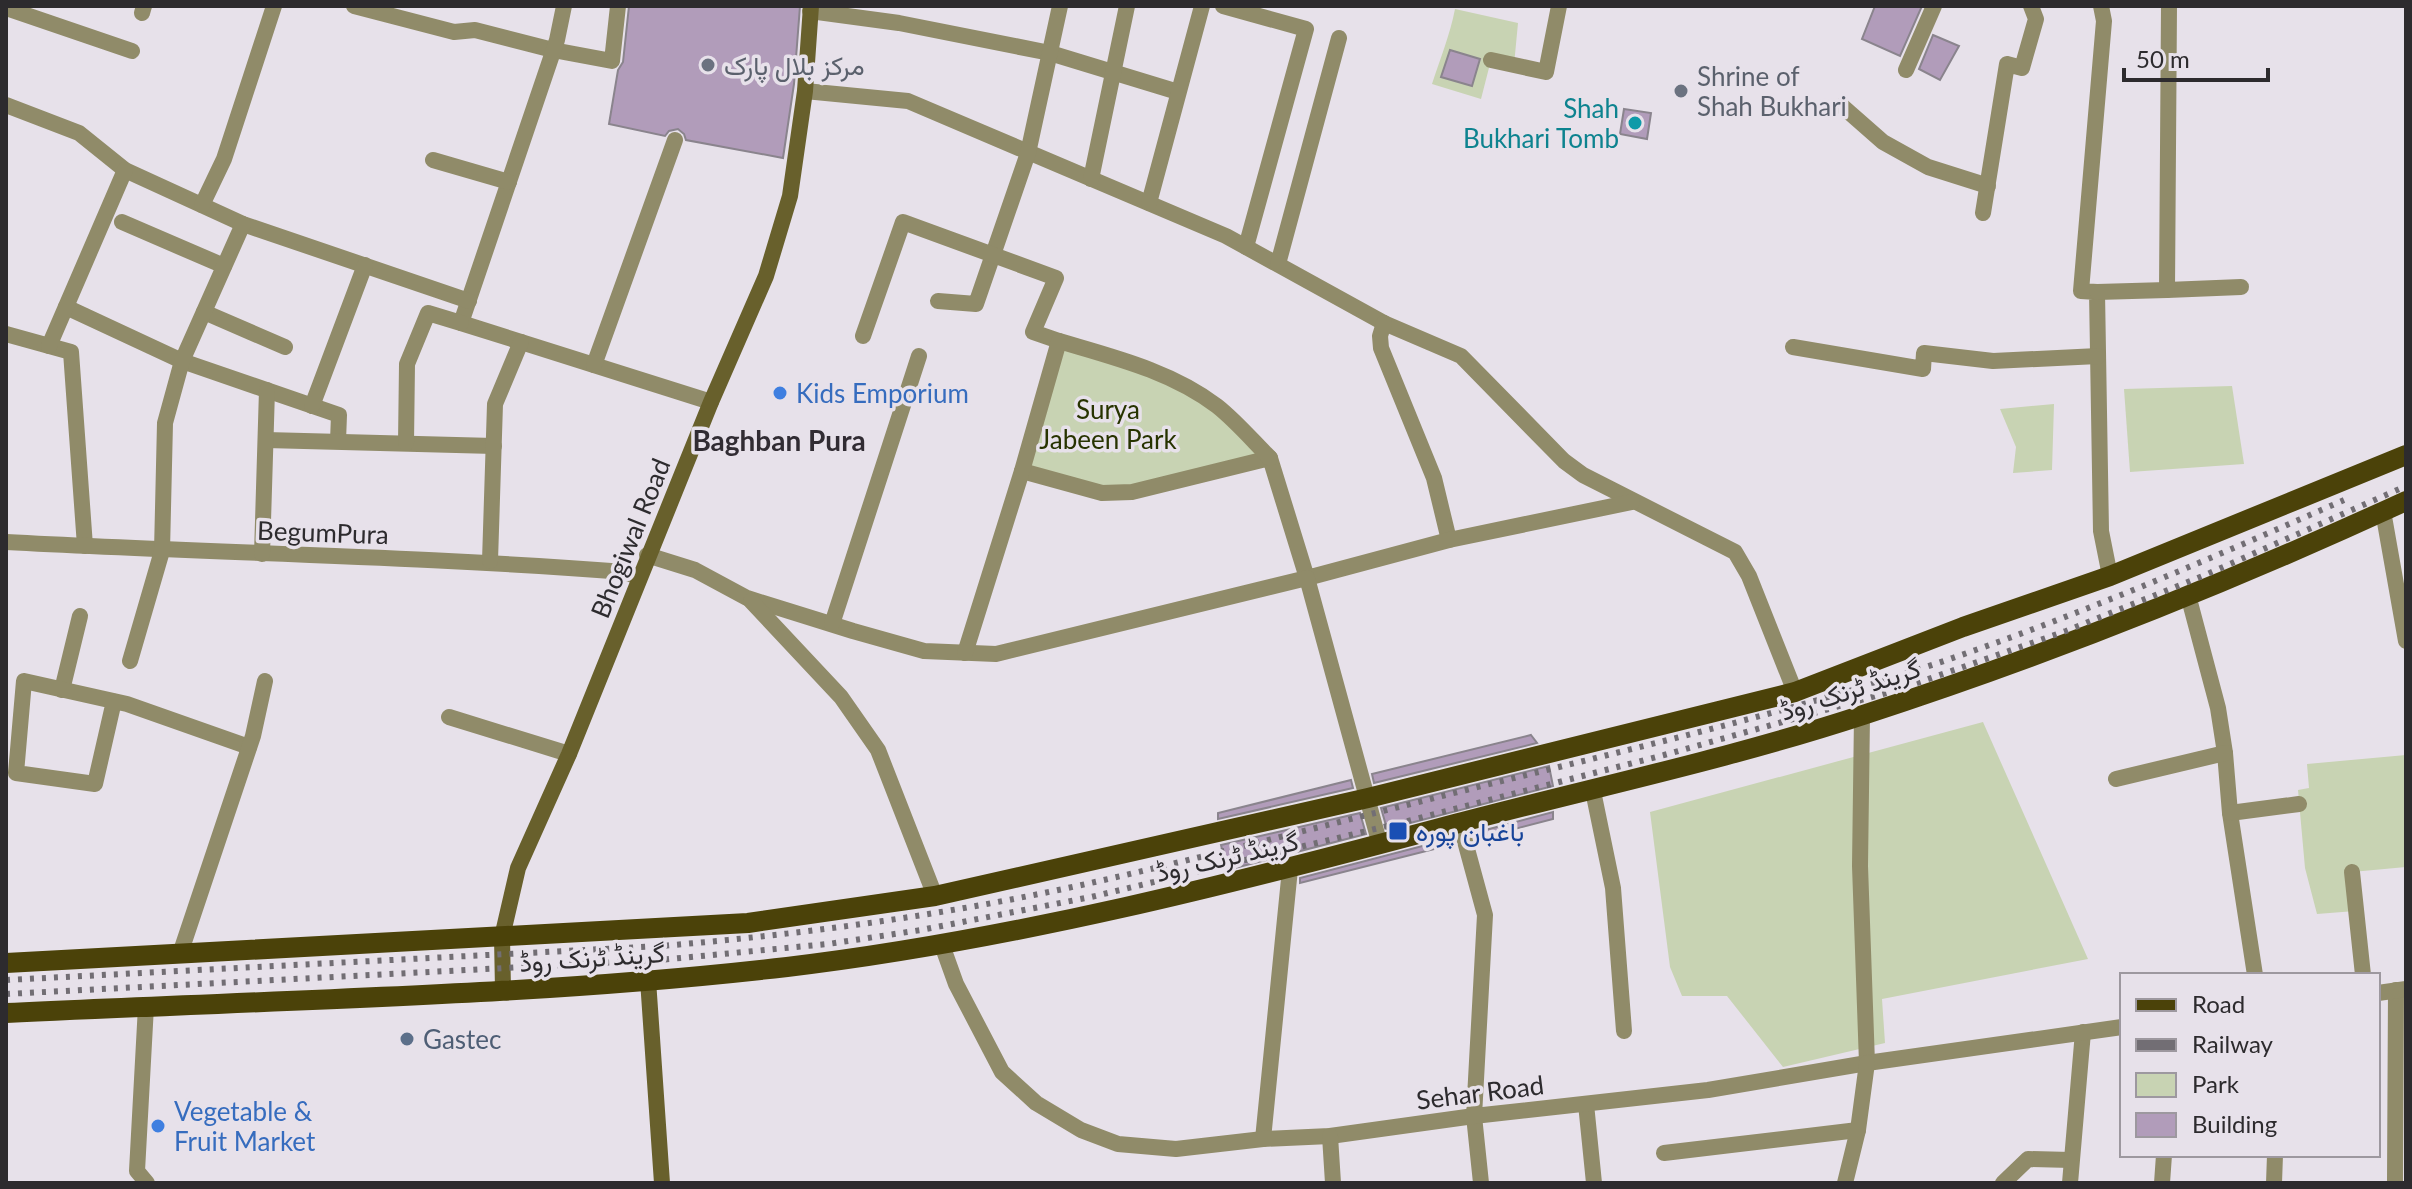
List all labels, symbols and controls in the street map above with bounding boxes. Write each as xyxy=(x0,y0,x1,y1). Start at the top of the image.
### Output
scale bar xyxy=(2124,32,2268,82)
text: 50 m xyxy=(2136,44,2190,73)
place label: مرکز بلال پارک xyxy=(724,49,865,84)
marker: مرکز بلال پارک xyxy=(699,56,717,74)
place label: Shrine of Shah Bukhari xyxy=(1697,60,1847,122)
marker: Shrine of Shah Bukhari xyxy=(1672,82,1690,100)
place label: Shah Bukhari Tomb xyxy=(1463,92,1619,154)
marker: Shah Bukhari Tomb xyxy=(1626,114,1644,132)
place label: Kids Emporium xyxy=(796,377,969,409)
marker: Kids Emporium xyxy=(771,384,789,402)
park label: Surya Jabeen Park xyxy=(1039,393,1177,455)
district label: Baghban Pura xyxy=(692,423,866,457)
street label: Bhogiwal Road xyxy=(583,454,677,622)
street label: BegumPura xyxy=(257,514,389,550)
street label: گرینڈ ٹرنک روڈ xyxy=(1776,651,1925,728)
place label: باغبان پورہ xyxy=(1416,815,1524,850)
marker: باغبان پورہ xyxy=(1387,820,1409,842)
street label: گرینڈ ٹرنک روڈ xyxy=(1152,824,1302,889)
street label: گرینڈ ٹرنک روڈ xyxy=(518,936,666,979)
legend xyxy=(2120,973,2380,1157)
text: Road xyxy=(2192,989,2245,1018)
place label: Gastec xyxy=(423,1023,502,1055)
text: Railway xyxy=(2192,1029,2274,1058)
marker: Gastec xyxy=(398,1030,416,1048)
street label: Sehar Road xyxy=(1414,1068,1546,1116)
text: Park xyxy=(2192,1069,2240,1098)
place label: Vegetable & Fruit Market xyxy=(174,1095,316,1157)
text: Building xyxy=(2192,1109,2277,1138)
marker: Vegetable & Fruit Market xyxy=(149,1117,167,1135)

